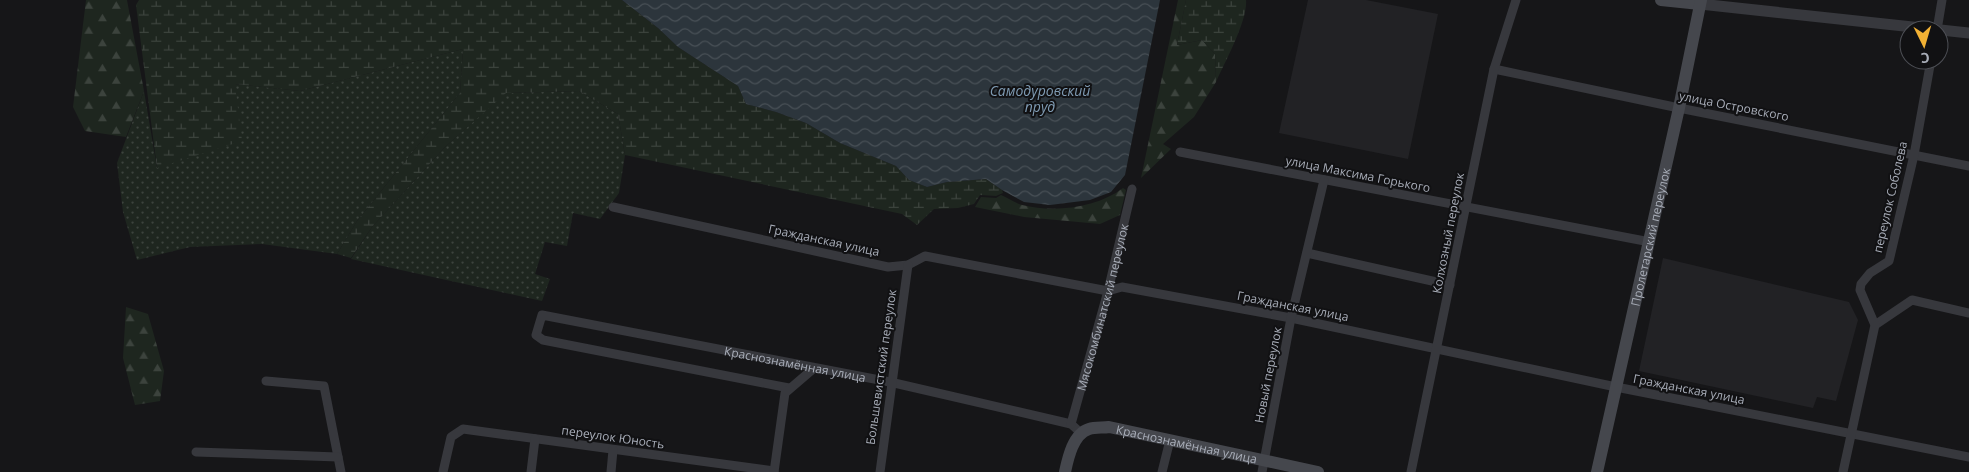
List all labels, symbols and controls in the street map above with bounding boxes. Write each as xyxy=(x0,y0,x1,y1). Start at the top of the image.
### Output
north arrow xyxy=(1899,20,1949,70)
text: С xyxy=(1920,49,1930,68)
water label: Самодуровский пруд xyxy=(990,81,1090,116)
street label: улица Островского xyxy=(1678,87,1790,125)
street label: переулок Соболева xyxy=(1869,140,1911,254)
street label: улица Максима Горького xyxy=(1284,152,1432,196)
street label: Пролетарский переулок xyxy=(1626,165,1674,308)
street label: Колхозный переулок xyxy=(1428,170,1468,295)
street label: Гражданская улица xyxy=(767,220,881,260)
street label: Мясокомбинатский переулок xyxy=(1072,221,1132,393)
street label: Большевистский переулок xyxy=(862,287,900,446)
street label: Гражданская улица xyxy=(1236,287,1350,325)
street label: Новый переулок xyxy=(1250,325,1286,424)
street label: Краснознамённая улица xyxy=(723,342,867,386)
street label: Гражданская улица xyxy=(1632,370,1746,408)
street label: Краснознамённая улица xyxy=(1115,420,1259,467)
street label: переулок Юность xyxy=(561,421,665,453)

